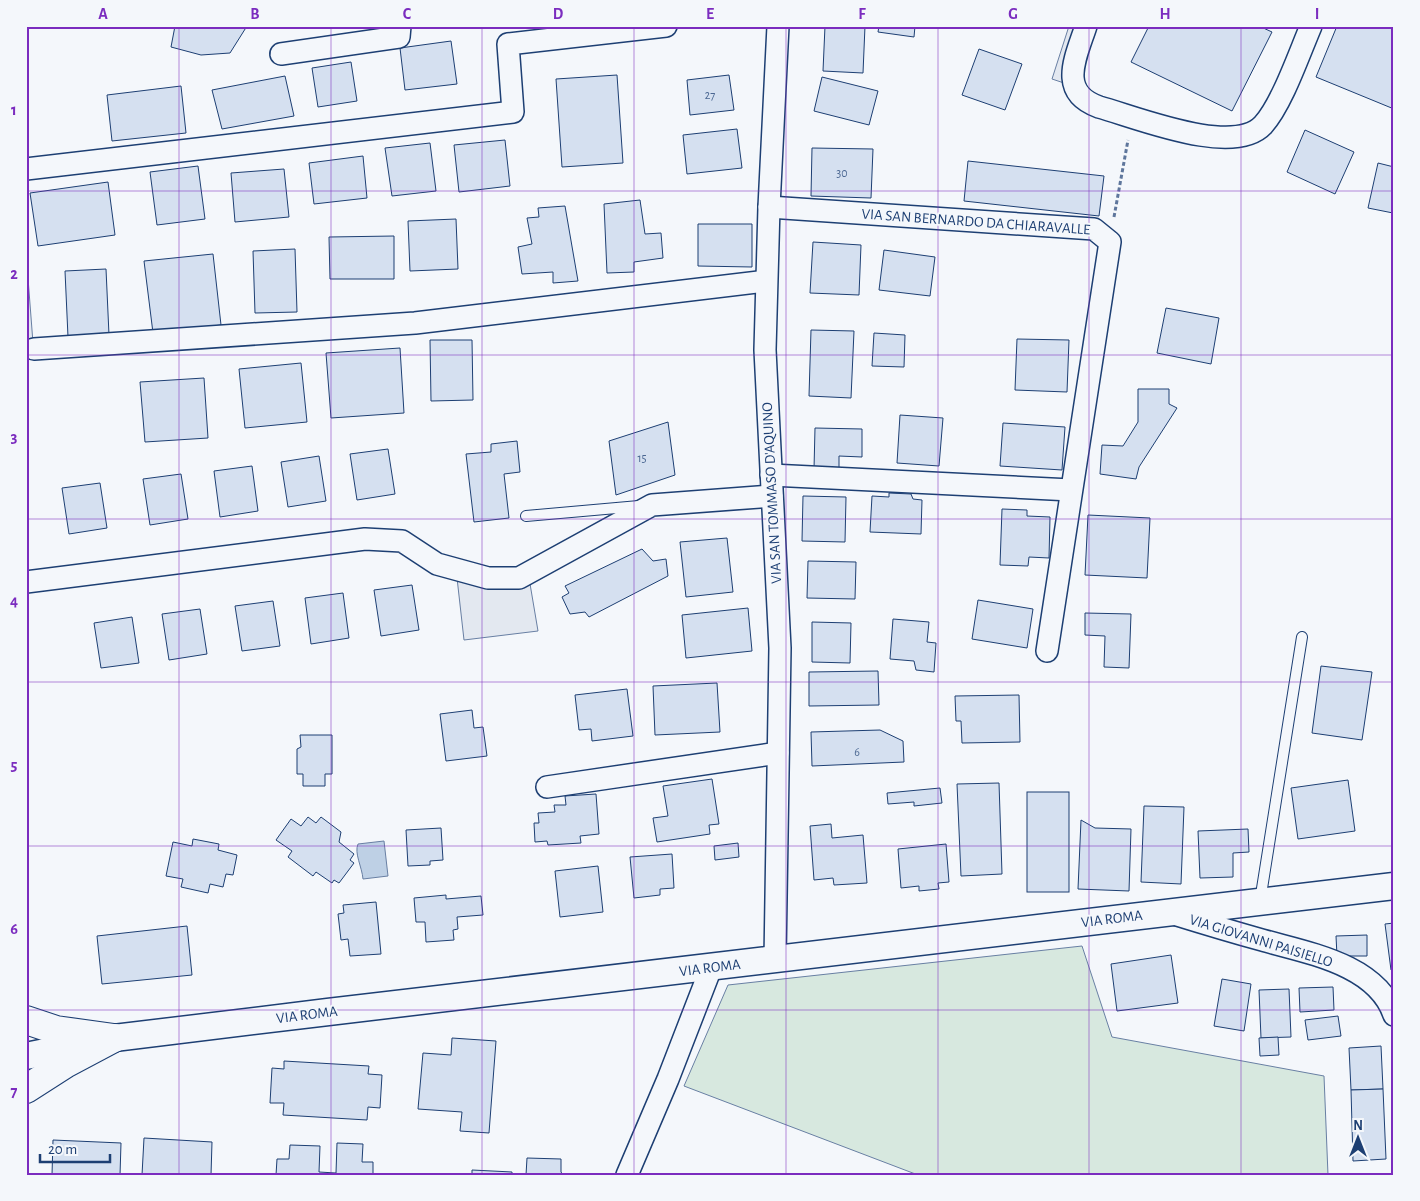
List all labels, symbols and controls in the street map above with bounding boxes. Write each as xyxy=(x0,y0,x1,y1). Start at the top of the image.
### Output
text: A xyxy=(98,6,108,22)
text: B xyxy=(250,6,260,22)
text: C xyxy=(403,6,412,22)
text: D xyxy=(553,6,564,22)
text: E xyxy=(706,6,714,22)
text: F xyxy=(858,6,866,22)
text: G xyxy=(1008,6,1018,22)
text: H xyxy=(1159,6,1171,22)
text: I xyxy=(1315,6,1319,22)
house number: 27 xyxy=(705,89,715,101)
text: 1 xyxy=(11,102,17,118)
house number: 30 xyxy=(836,167,848,179)
street label: VIA SAN BERNARDO DA CHIARAVALLE xyxy=(861,207,1091,237)
text: 2 xyxy=(10,266,18,282)
street label: VIA SAN TOMMASO D'AQUINO xyxy=(760,402,784,584)
text: 3 xyxy=(11,429,18,445)
house number: 15 xyxy=(637,452,647,464)
text: 4 xyxy=(10,593,18,609)
house number: 6 xyxy=(854,746,860,758)
text: 5 xyxy=(11,757,18,773)
street label: VIA ROMA xyxy=(1080,908,1144,930)
street label: VIA GIOVANNI PAISIELLO xyxy=(1188,912,1334,970)
text: 6 xyxy=(10,921,18,937)
street label: VIA ROMA xyxy=(678,957,742,979)
street label: VIA ROMA xyxy=(275,1004,339,1026)
text: 7 xyxy=(11,1084,18,1100)
north arrow xyxy=(1332,1114,1382,1164)
text: N xyxy=(1353,1119,1363,1133)
scale bar xyxy=(40,1131,110,1163)
text: 20 m xyxy=(48,1142,77,1157)

